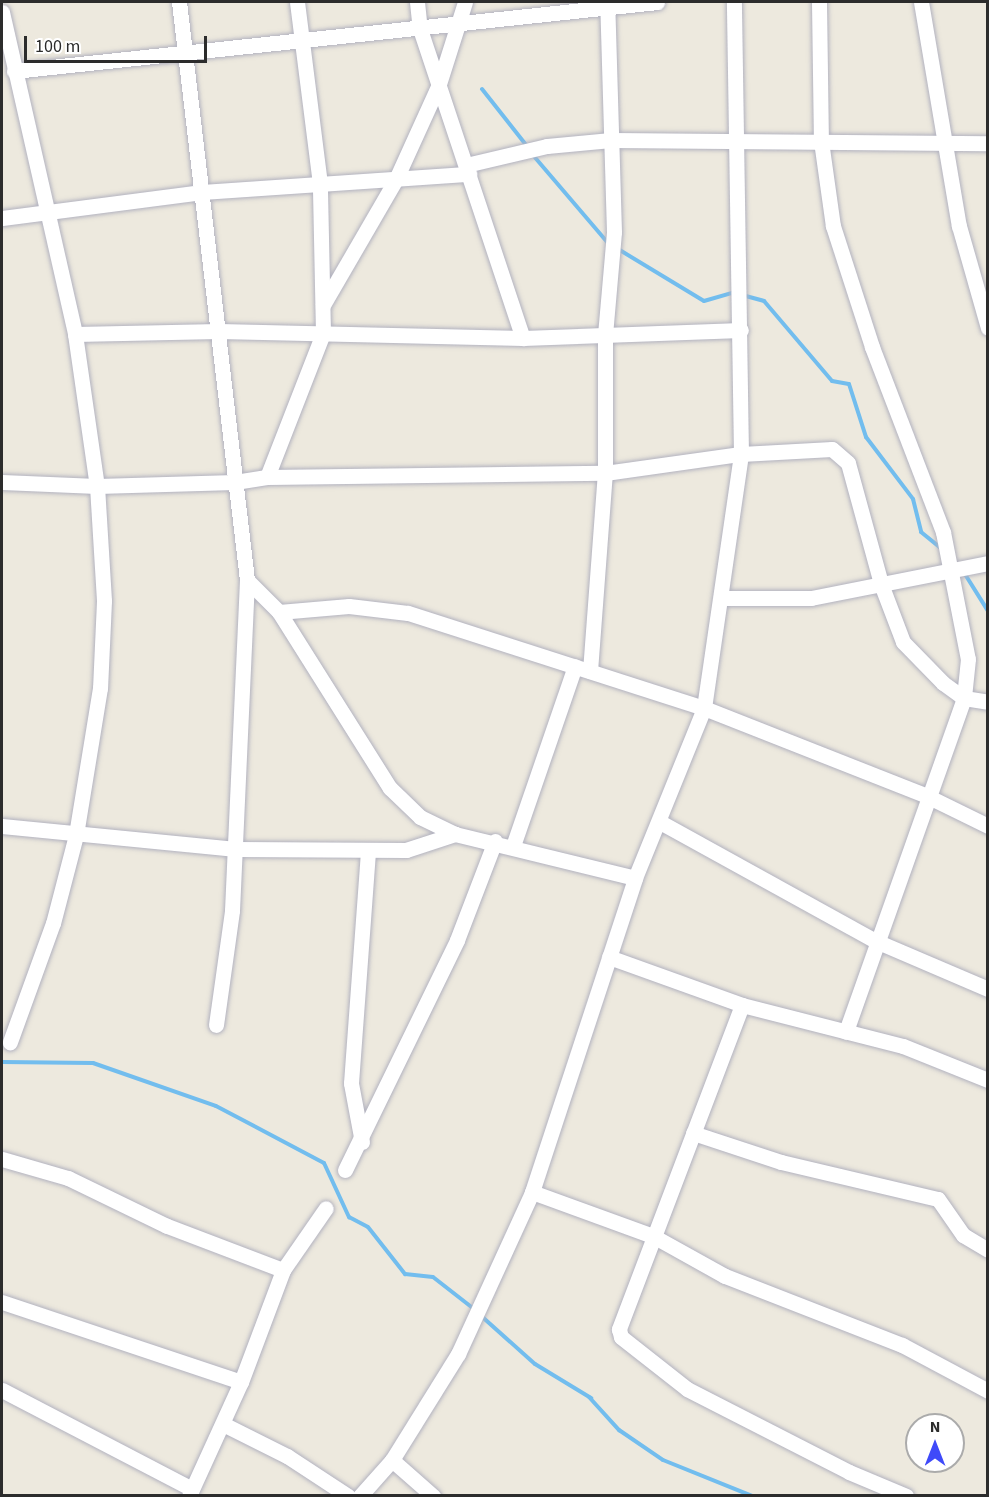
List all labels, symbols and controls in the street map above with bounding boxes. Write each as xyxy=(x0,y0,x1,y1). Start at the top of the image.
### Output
scale bar xyxy=(27,24,210,62)
text: 100 m xyxy=(35,34,80,59)
north arrow xyxy=(905,1413,965,1473)
text: N xyxy=(930,1416,940,1438)

